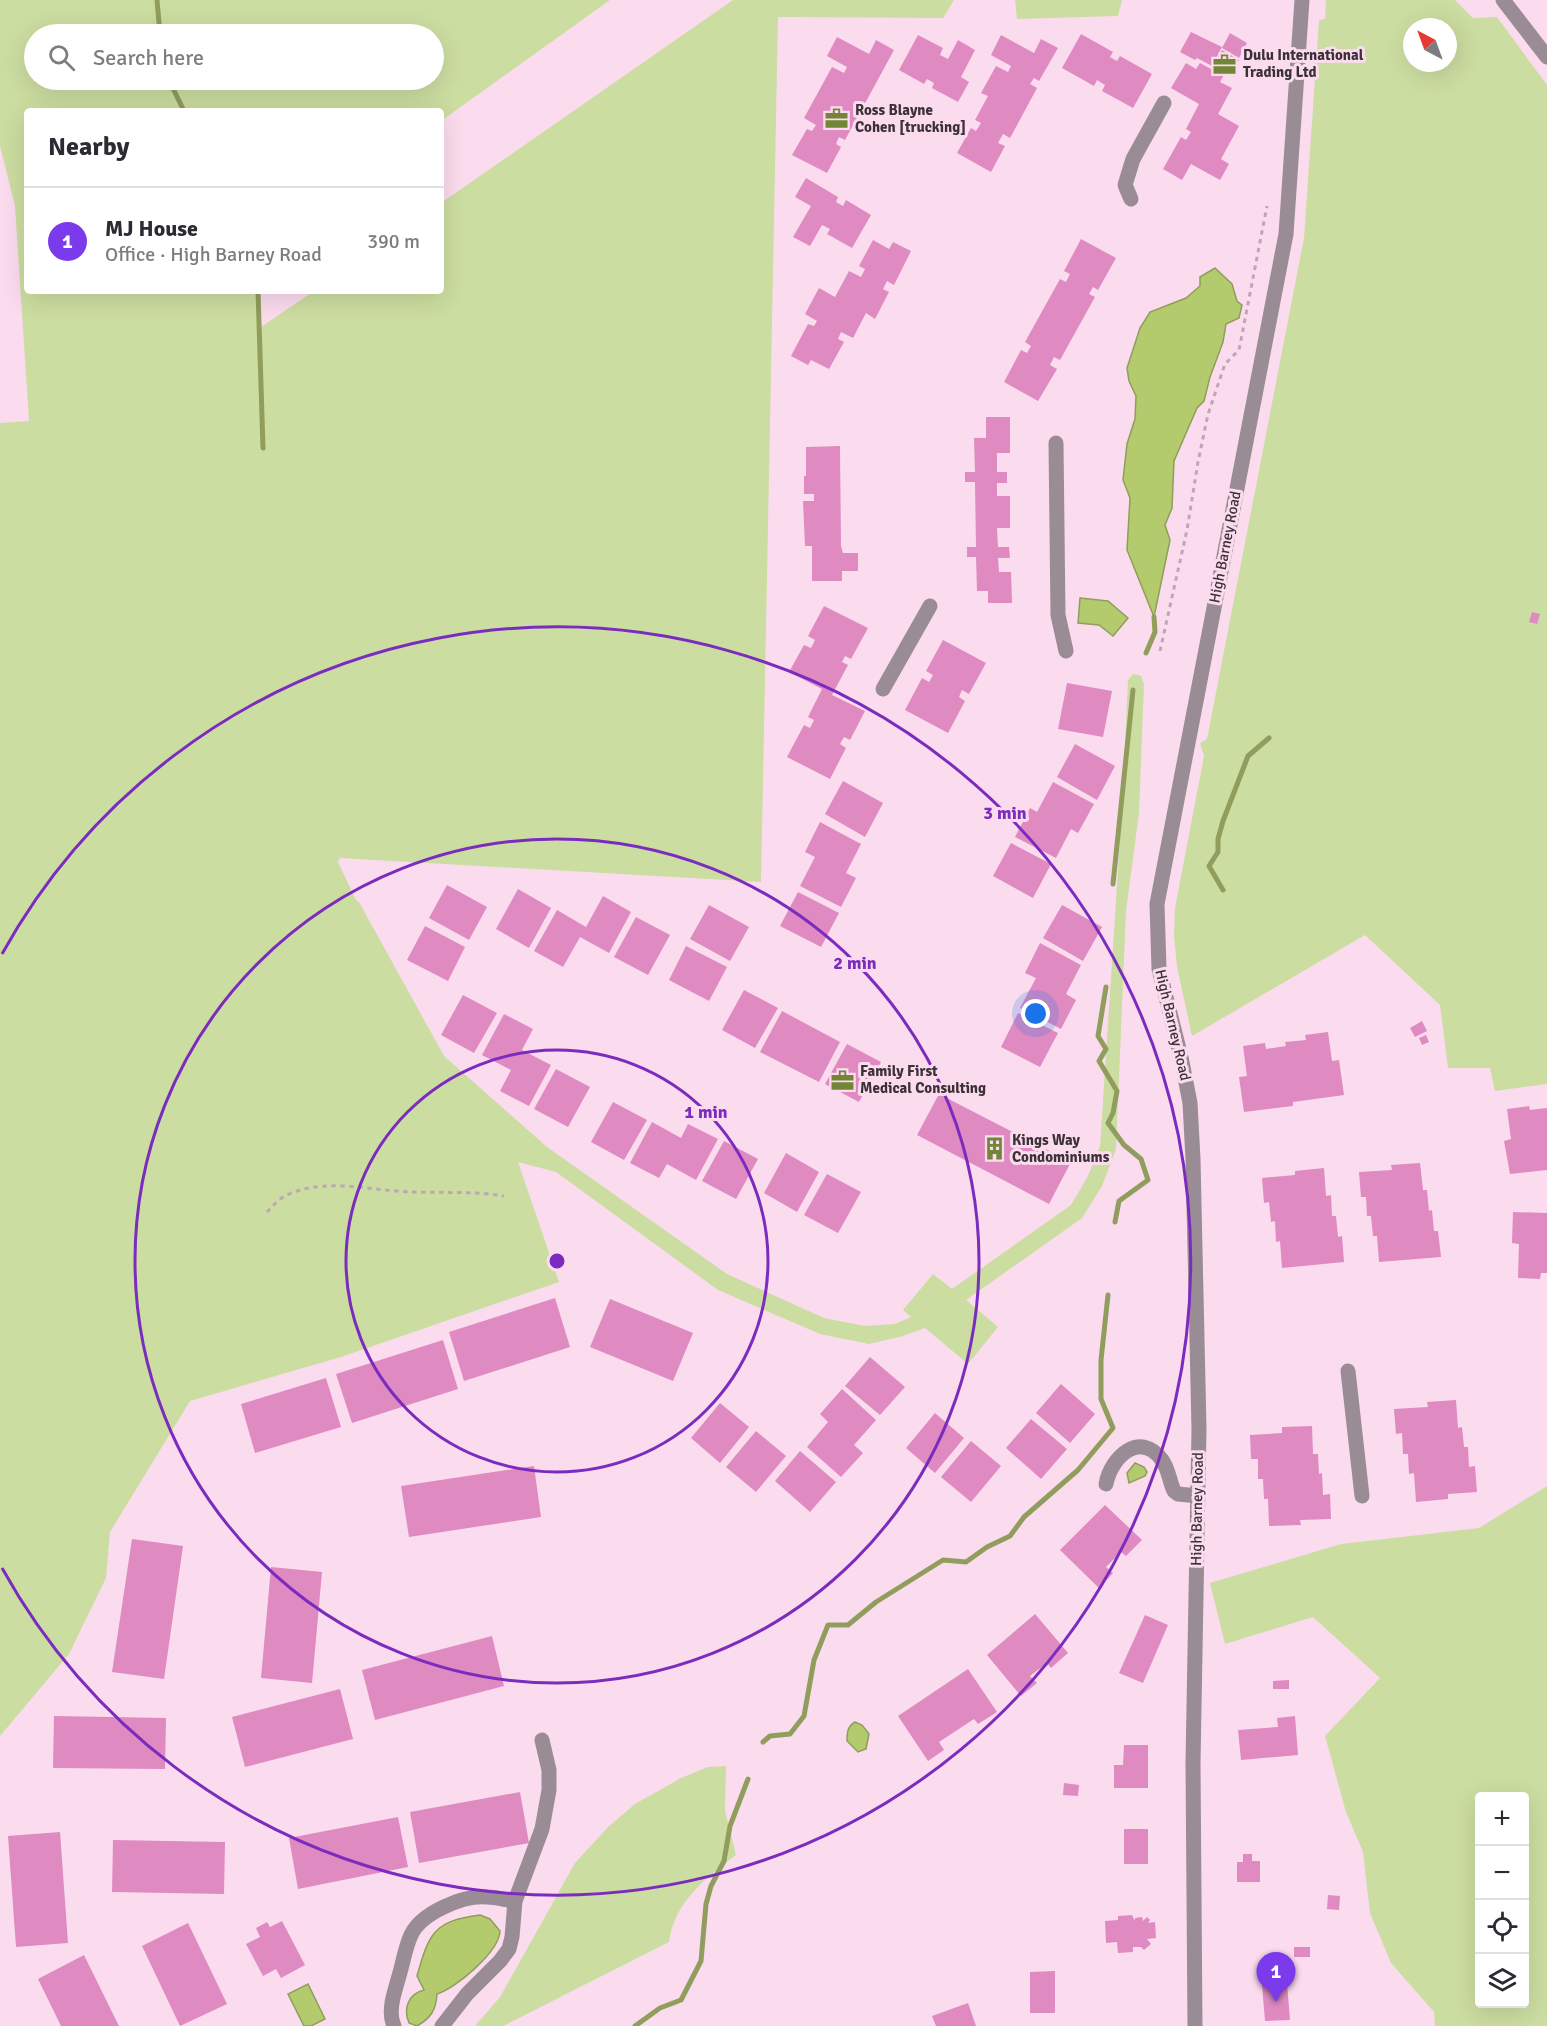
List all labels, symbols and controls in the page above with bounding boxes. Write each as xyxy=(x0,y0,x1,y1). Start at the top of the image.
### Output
north arrow xyxy=(1403,18,1457,72)
search box xyxy=(24,24,444,90)
icon: search xyxy=(45,41,78,74)
text: Search here xyxy=(93,44,204,71)
place label: Dulu International Trading Ltd xyxy=(1243,46,1364,81)
office icon: Dulu International Trading Ltd xyxy=(1212,51,1238,77)
place label: Ross Blayne Cohen [trucking] xyxy=(855,101,966,136)
office icon: Ross Blayne Cohen [trucking] xyxy=(824,106,850,132)
text: Nearby xyxy=(48,131,129,163)
text: MJ House xyxy=(105,215,198,242)
text: 1 xyxy=(62,229,73,254)
text: 390 m xyxy=(367,229,420,254)
text: Office · High Barney Road xyxy=(105,242,322,267)
street label: High Barney Road xyxy=(1205,489,1245,605)
text: 3 min xyxy=(983,802,1027,824)
text: 2 min xyxy=(833,952,877,974)
street label: High Barney Road xyxy=(1151,968,1195,1082)
your location xyxy=(1021,999,1050,1028)
place label: Family First Medical Consulting xyxy=(860,1062,986,1097)
office icon: Family First Medical Consulting xyxy=(829,1067,855,1093)
text: 1 min xyxy=(684,1101,728,1123)
place label: Kings Way Condominiums xyxy=(1012,1131,1110,1166)
building icon: Kings Way Condominiums xyxy=(981,1136,1007,1162)
centre of rings xyxy=(547,1251,567,1271)
street label: High Barney Road xyxy=(1187,1452,1207,1566)
map controls xyxy=(1475,1792,1529,2008)
button: + xyxy=(1475,1792,1529,1846)
button: − xyxy=(1475,1846,1529,1900)
button: locate xyxy=(1475,1900,1529,1954)
pin: 1 xyxy=(1256,1952,1296,2002)
button: layers xyxy=(1475,1954,1529,2008)

